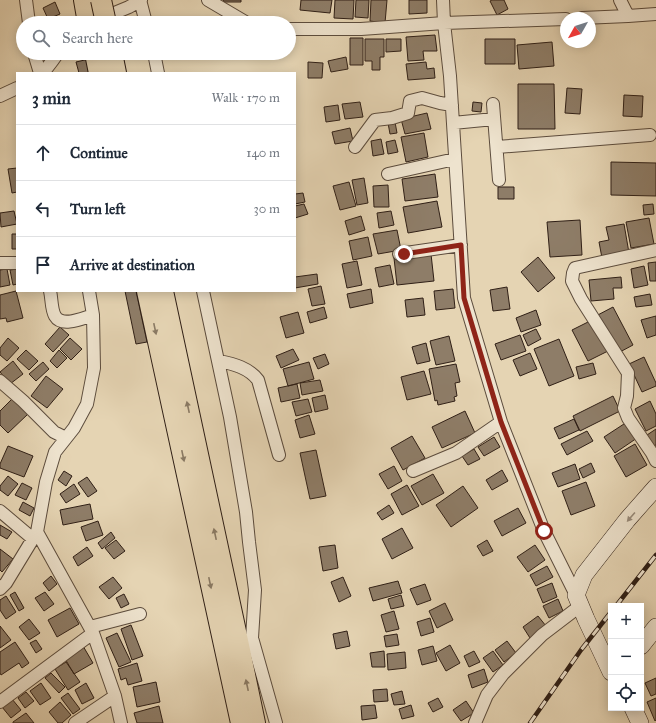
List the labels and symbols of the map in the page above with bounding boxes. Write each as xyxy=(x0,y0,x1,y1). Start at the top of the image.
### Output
north arrow xyxy=(560,12,596,48)
route end xyxy=(395,245,413,263)
one-way arrow xyxy=(153,323,159,335)
one-way arrow xyxy=(185,401,191,413)
one-way arrow xyxy=(180,450,186,462)
one-way arrow xyxy=(626,511,635,522)
route start xyxy=(535,522,553,540)
one-way arrow xyxy=(212,528,218,540)
one-way arrow xyxy=(208,577,214,589)
one-way arrow xyxy=(244,679,250,691)

